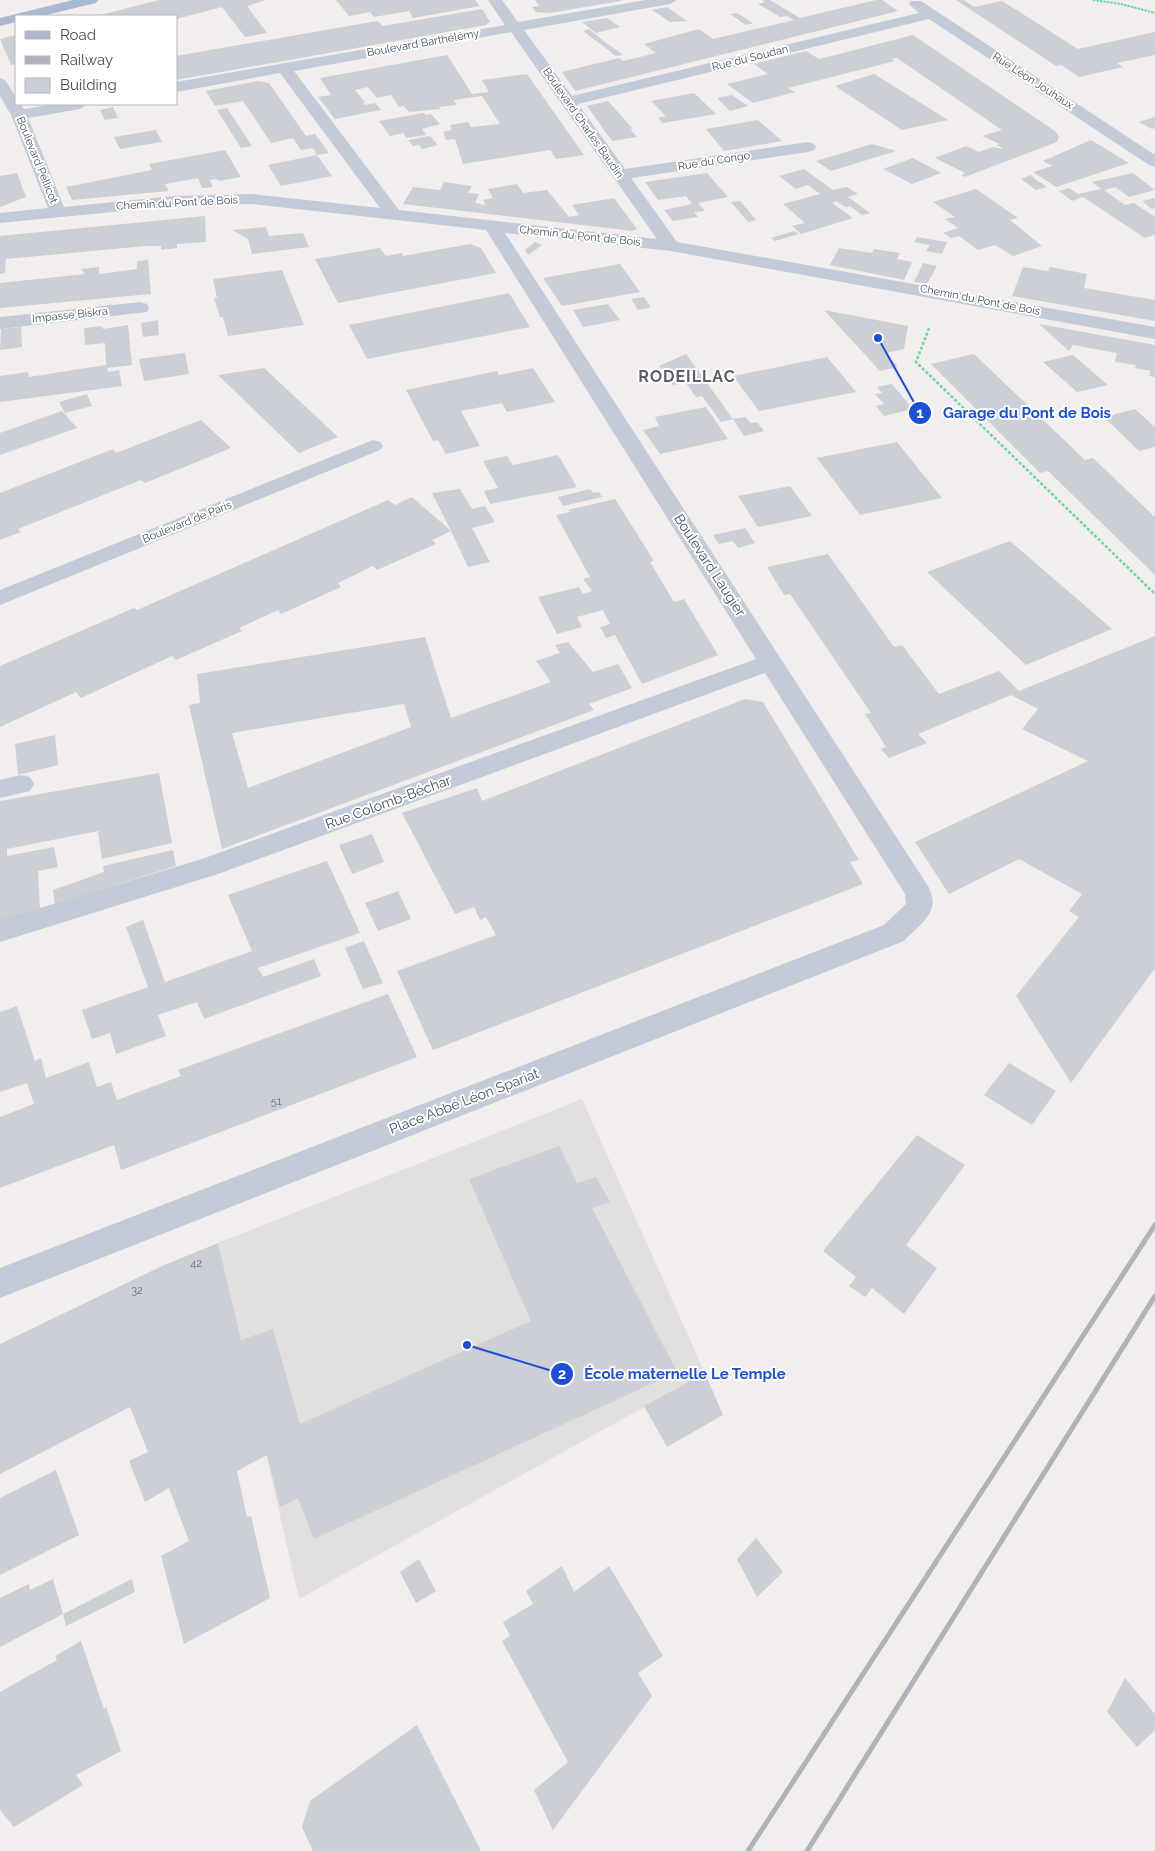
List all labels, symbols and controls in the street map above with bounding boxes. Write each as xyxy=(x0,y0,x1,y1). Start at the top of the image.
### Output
legend xyxy=(15,15,178,105)
text: Road xyxy=(60,26,96,44)
street label: Boulevard Barthélémy xyxy=(366,27,480,59)
street label: Rue du Soudan xyxy=(711,42,789,74)
street label: Rue Léon Jouhaux xyxy=(990,50,1076,112)
text: Railway xyxy=(60,51,113,69)
street label: Boulevard Charles Baudin xyxy=(540,65,626,181)
text: Building xyxy=(60,76,117,94)
street label: Boulevard Péllicot xyxy=(14,115,60,206)
street label: Rue du Congo xyxy=(677,149,751,173)
street label: Chemin du Pont de Bois xyxy=(116,193,238,213)
street label: Chemin du Pont de Bois xyxy=(519,223,641,249)
street label: Chemin du Pont de Bois xyxy=(919,282,1041,318)
street label: Impasse Biskra xyxy=(31,305,109,325)
district label: RODEILLAC xyxy=(638,367,736,386)
callout: Garage du Pont de Bois xyxy=(908,398,1121,428)
text: 1 xyxy=(916,404,924,422)
text: Garage du Pont de Bois xyxy=(943,404,1111,422)
street label: Boulevard de Paris xyxy=(140,498,234,546)
street label: Boulevard Laugier xyxy=(671,511,749,619)
street label: Rue Colomb-Béchar xyxy=(323,772,453,832)
street label: Place Abbé Léon Spariat xyxy=(387,1065,541,1137)
house number: 51 xyxy=(271,1095,282,1108)
house number: 42 xyxy=(190,1257,202,1270)
house number: 32 xyxy=(131,1284,143,1297)
callout: École maternelle Le Temple xyxy=(549,1359,796,1389)
text: 2 xyxy=(558,1365,566,1383)
text: École maternelle Le Temple xyxy=(584,1365,786,1383)

